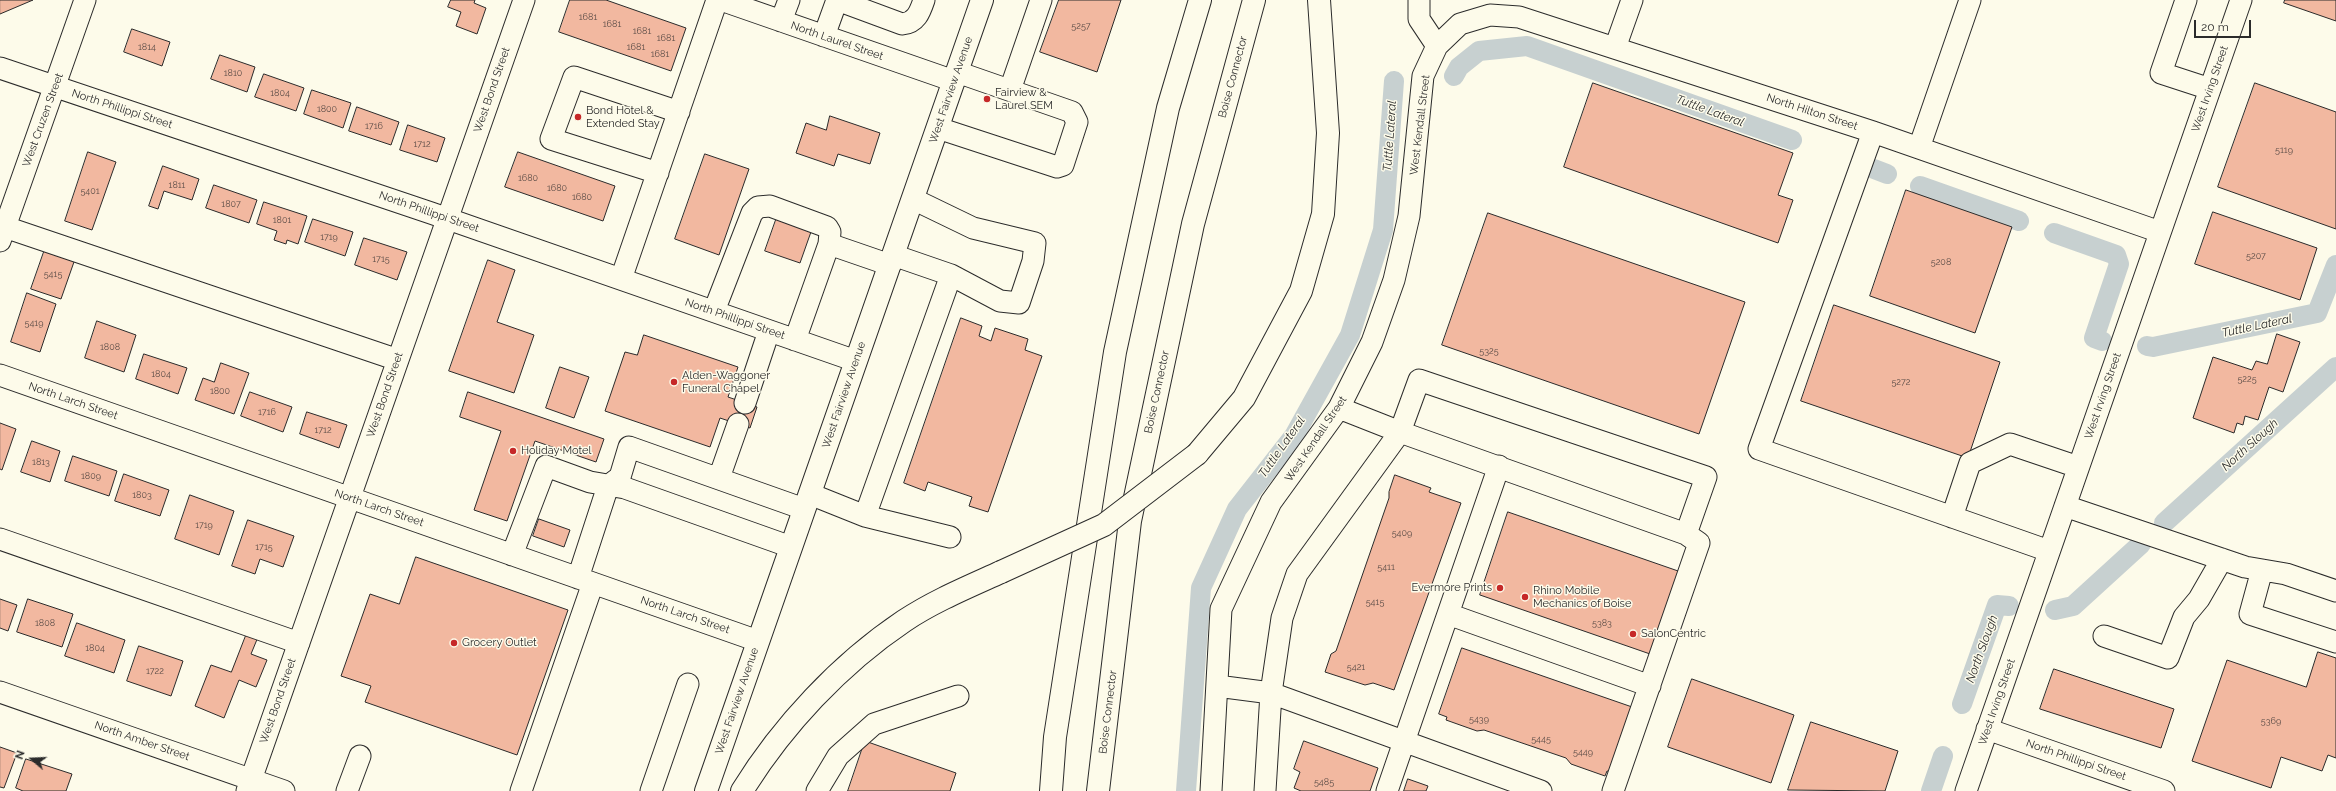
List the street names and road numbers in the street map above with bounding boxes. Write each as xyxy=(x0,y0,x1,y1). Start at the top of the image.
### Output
street label: North Laurel Street xyxy=(789,19,885,63)
street label: West Fairview Avenue xyxy=(927,35,975,145)
street label: Boise Connector xyxy=(1216,35,1250,119)
street label: West Irving Street xyxy=(2189,44,2231,134)
street label: West Bond Street xyxy=(471,46,513,134)
street label: West Cruzen Street xyxy=(20,71,66,169)
street label: West Kendall Street xyxy=(1407,74,1433,176)
street label: North Phillippi Street xyxy=(70,86,174,132)
street label: North Hilton Street xyxy=(1765,91,1859,133)
street label: North Phillippi Street xyxy=(377,189,481,235)
street label: North Phillippi Street xyxy=(683,296,787,342)
street label: West Fairview Avenue xyxy=(820,340,868,450)
street label: Boise Connector xyxy=(1142,349,1172,435)
street label: West Bond Street xyxy=(364,351,406,439)
street label: West Irving Street xyxy=(2082,351,2124,441)
street label: North Larch Street xyxy=(27,380,119,422)
street label: West Kendall Street xyxy=(1282,394,1350,484)
street label: North Larch Street xyxy=(333,487,425,529)
street label: North Larch Street xyxy=(639,594,731,636)
street label: West Fairview Avenue xyxy=(713,646,761,756)
street label: West Bond Street xyxy=(257,657,299,745)
street label: West Irving Street xyxy=(1976,657,2018,747)
street label: Boise Connector xyxy=(1096,669,1120,755)
street label: North Amber Street xyxy=(93,719,191,763)
street label: North Phillippi Street xyxy=(2024,737,2128,783)

